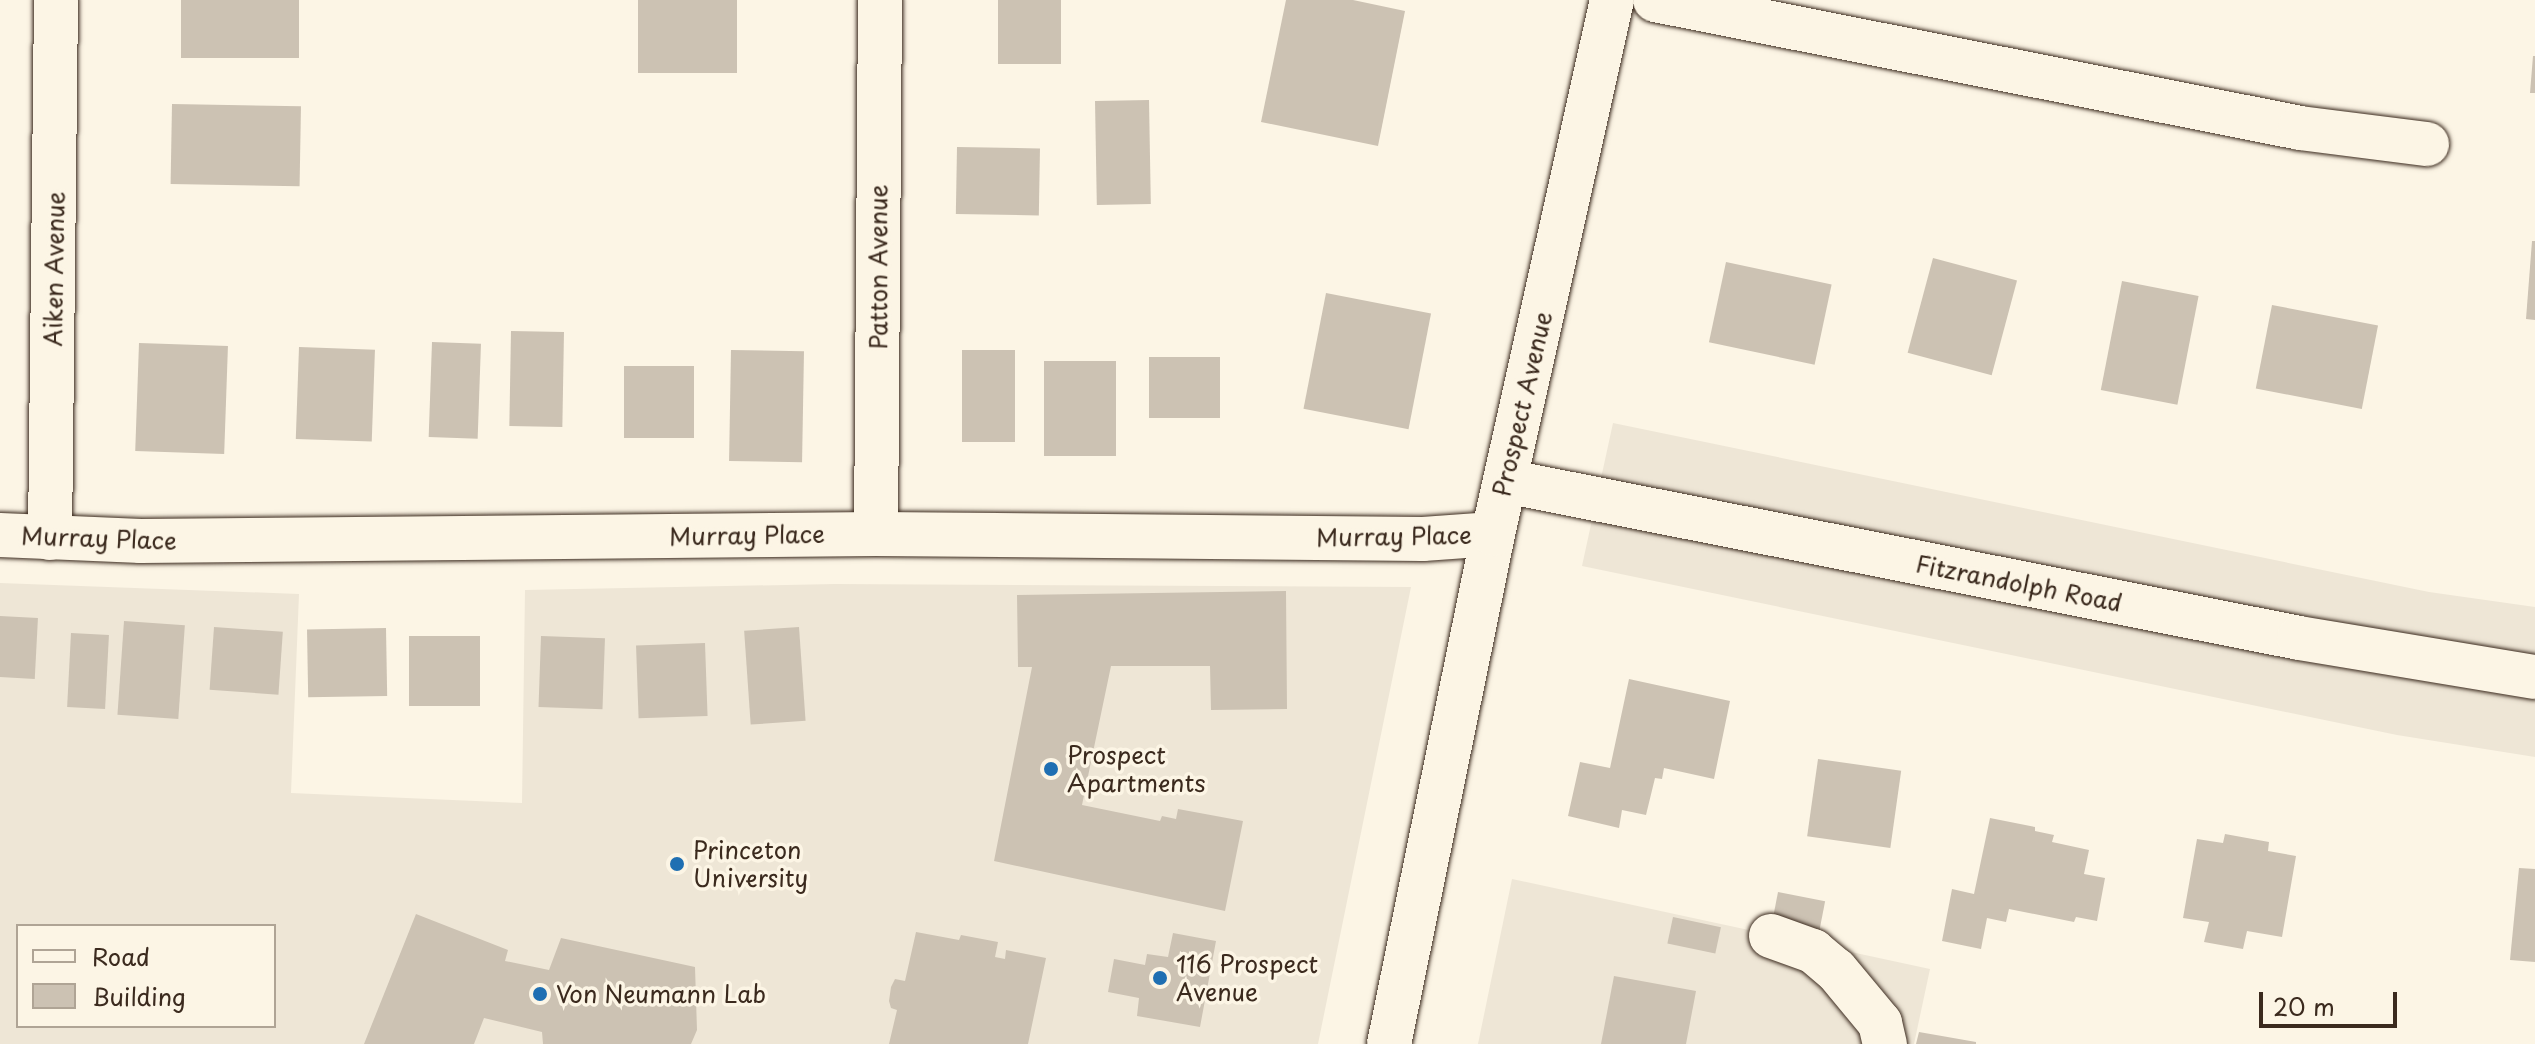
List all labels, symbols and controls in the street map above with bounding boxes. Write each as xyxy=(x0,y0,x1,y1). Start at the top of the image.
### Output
street label: Patton Avenue xyxy=(864,184,892,350)
street label: Aiken Avenue xyxy=(38,191,70,347)
street label: Prospect Avenue xyxy=(1487,309,1557,499)
street label: Murray Place xyxy=(669,519,825,551)
street label: Murray Place xyxy=(1316,520,1472,552)
street label: Murray Place xyxy=(21,521,177,555)
street label: Fitzrandolph Road xyxy=(1913,549,2125,617)
place label: Prospect Apartments xyxy=(1067,741,1206,797)
marker: Prospect Apartments xyxy=(1042,760,1060,778)
place label: Princeton University xyxy=(693,836,808,892)
marker: Princeton University xyxy=(668,855,686,873)
legend xyxy=(16,924,276,1028)
text: Road xyxy=(92,938,150,974)
place label: 116 Prospect Avenue xyxy=(1176,950,1320,1006)
marker: 116 Prospect Avenue xyxy=(1151,969,1169,987)
scale bar xyxy=(2263,976,2401,1026)
text: Building xyxy=(92,978,186,1014)
place label: Von Neumann Lab xyxy=(556,980,767,1008)
marker: Von Neumann Lab xyxy=(531,985,549,1003)
text: 20 m xyxy=(2273,988,2335,1024)

